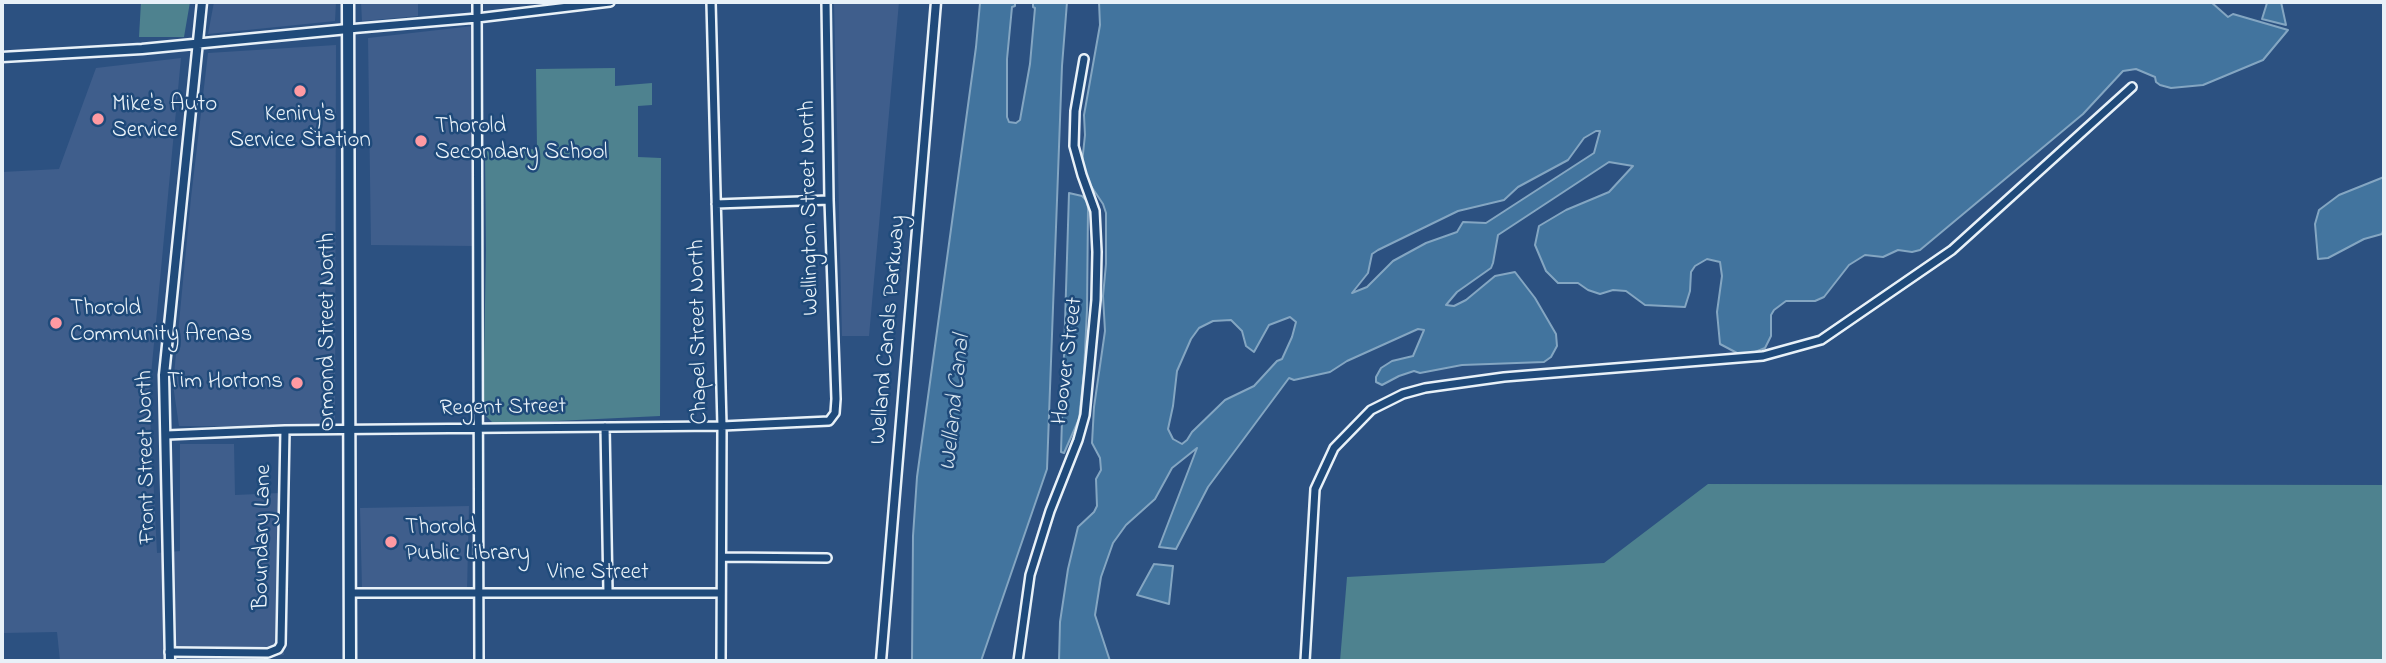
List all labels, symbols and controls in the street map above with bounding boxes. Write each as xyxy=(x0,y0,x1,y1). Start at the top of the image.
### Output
marker: Keniry's Service Station xyxy=(292,83,308,99)
place label: Mike's Auto Service xyxy=(112,92,217,146)
street label: Wellington Street North xyxy=(795,100,827,316)
place label: Keniry's Service Station xyxy=(229,102,371,156)
marker: Mike's Auto Service xyxy=(90,111,106,127)
place label: Thorold Secondary School xyxy=(435,114,608,168)
marker: Thorold Secondary School xyxy=(413,133,429,149)
street label: Welland Canals Parkway xyxy=(866,214,914,446)
street label: Ormond Street North xyxy=(315,232,343,432)
street label: Chapel Street North xyxy=(685,239,715,425)
place label: Thorold Community Arenas xyxy=(70,296,252,350)
street label: Hoover Street xyxy=(1048,296,1090,426)
marker: Thorold Community Arenas xyxy=(48,315,64,331)
water label: Welland Canal xyxy=(936,334,978,472)
place label: Tim Hortons xyxy=(167,369,283,397)
street label: Front Street North xyxy=(133,370,163,544)
marker: Tim Hortons xyxy=(289,375,305,391)
street label: Regent Street xyxy=(440,394,566,424)
street label: Boundary Lane xyxy=(249,464,279,610)
place label: Thorold Public Library xyxy=(405,515,530,569)
marker: Thorold Public Library xyxy=(383,534,399,550)
street label: Vine Street xyxy=(547,560,649,588)

